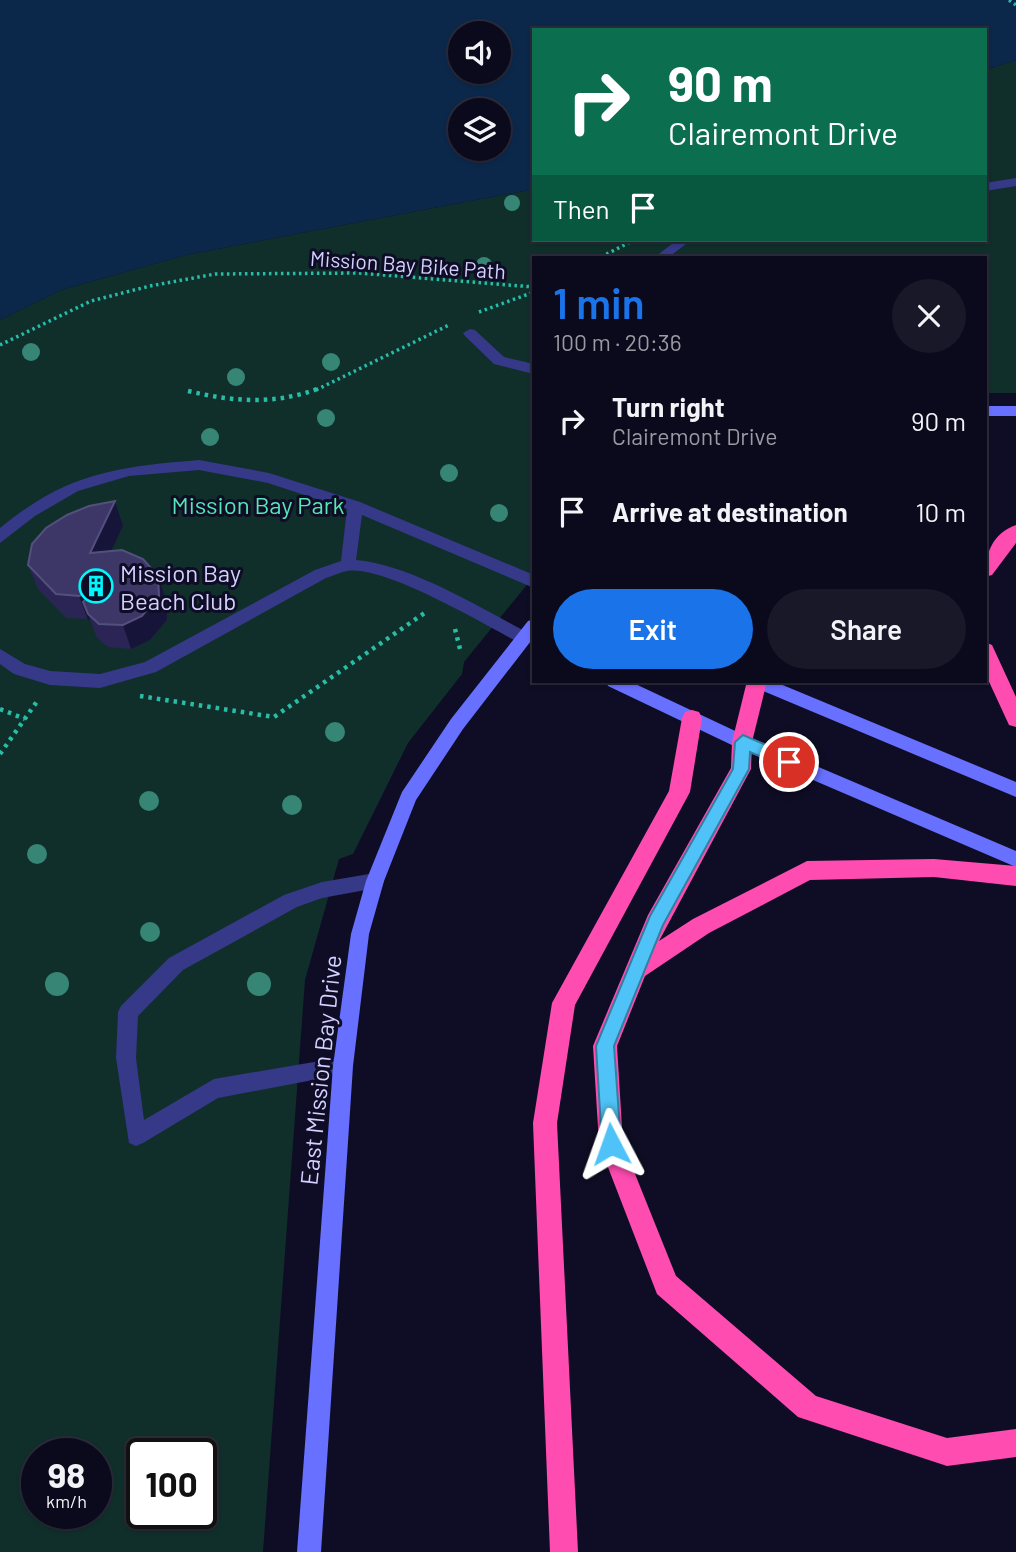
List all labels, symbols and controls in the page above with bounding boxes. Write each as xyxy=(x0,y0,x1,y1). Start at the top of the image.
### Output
map controls xyxy=(448,21,511,161)
button: sound xyxy=(448,21,511,84)
text: 90 m xyxy=(668,53,773,112)
icon: right xyxy=(553,56,644,147)
button: layers xyxy=(448,98,511,161)
text: Clairemont Drive xyxy=(668,113,898,151)
icon: arrive xyxy=(624,189,662,227)
text: Then xyxy=(553,193,610,224)
street label: Mission Bay Bike Path xyxy=(309,245,507,283)
text: 1 min xyxy=(553,277,645,327)
button: close xyxy=(892,279,966,353)
text: 100 m · 20:36 xyxy=(553,328,682,356)
text: Turn right xyxy=(612,391,725,422)
icon: right xyxy=(553,402,591,440)
text: 90 m xyxy=(911,405,966,436)
text: Clairemont Drive xyxy=(612,422,777,450)
park label: Mission Bay Park xyxy=(172,490,345,519)
icon: arrive xyxy=(553,493,591,531)
text: Arrive at destination xyxy=(612,496,848,527)
text: 10 m xyxy=(916,496,966,527)
place label: Mission Bay Beach Club xyxy=(120,558,241,615)
building icon: Mission Bay Beach Club xyxy=(77,567,115,605)
button: Exit xyxy=(553,589,753,669)
button: Share xyxy=(767,589,966,669)
pin xyxy=(759,732,819,792)
icon: arrive xyxy=(770,743,808,781)
street label: East Mission Bay Drive xyxy=(293,954,347,1186)
position arrow xyxy=(574,1107,648,1181)
speed limit sign: 100 xyxy=(126,1438,217,1529)
text: 98 xyxy=(48,1453,85,1495)
text: km/h xyxy=(46,1490,87,1512)

